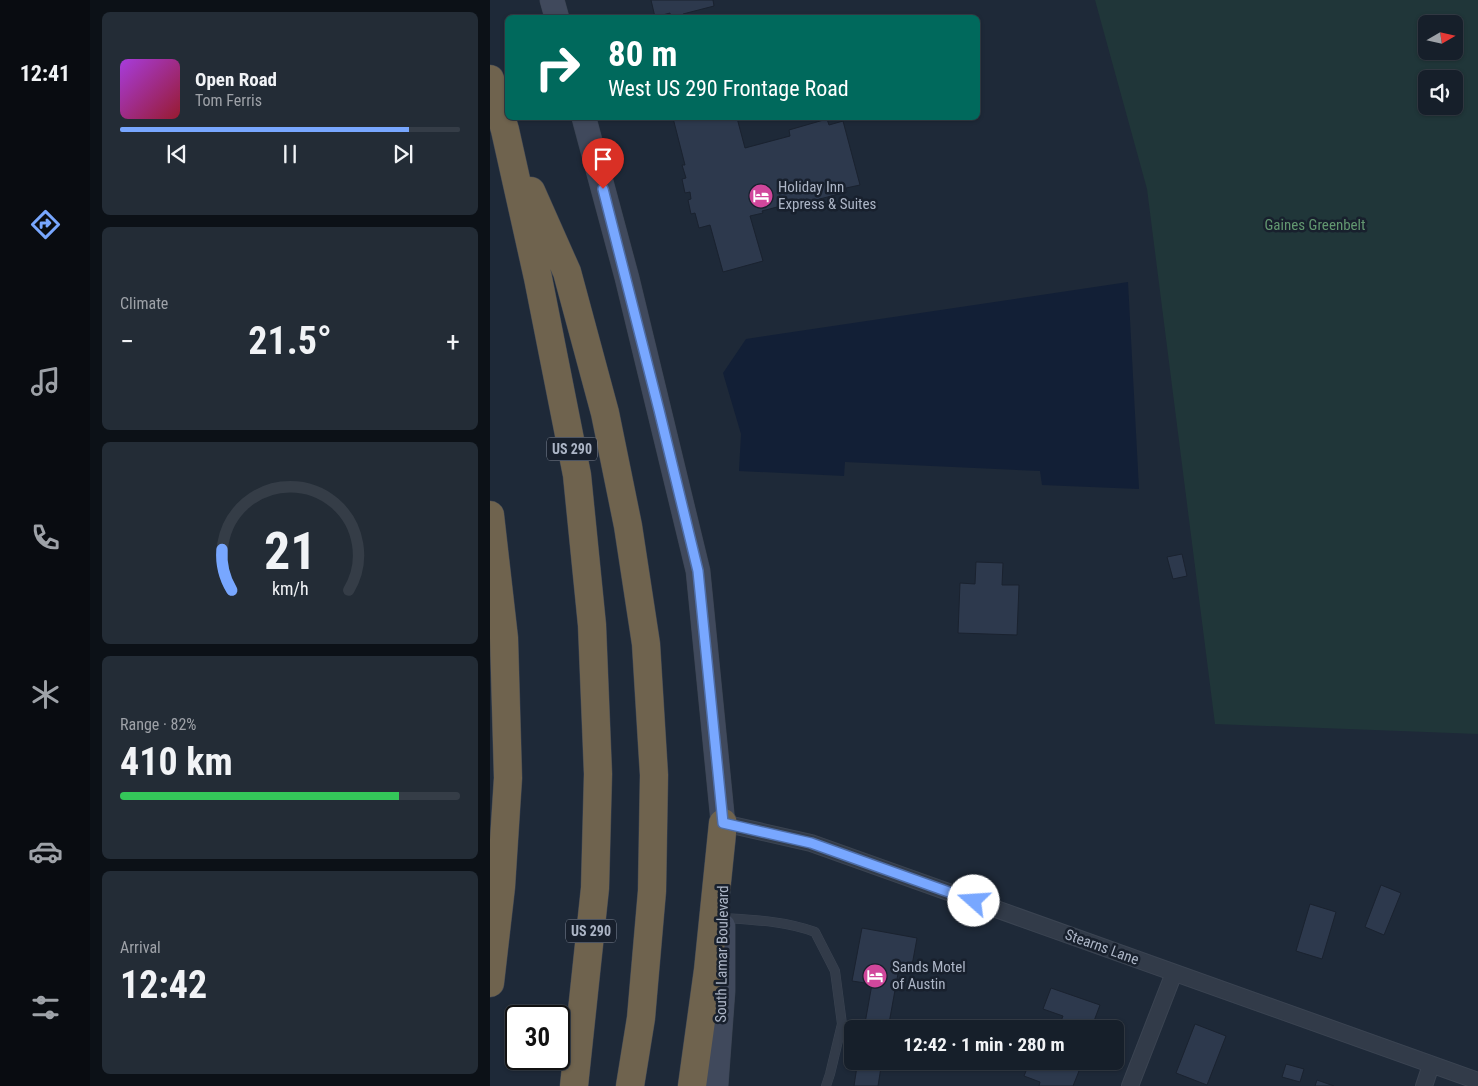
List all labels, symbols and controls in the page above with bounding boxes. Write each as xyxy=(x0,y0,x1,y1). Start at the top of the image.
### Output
north arrow xyxy=(1418,15,1462,60)
map controls xyxy=(1418,15,1463,115)
text: 80 m xyxy=(608,34,677,75)
icon: right xyxy=(525,35,590,100)
text: 12:41 xyxy=(20,61,70,86)
text: Open Road xyxy=(195,68,277,91)
button: sound xyxy=(1418,70,1463,115)
text: West US 290 Frontage Road xyxy=(608,76,849,101)
text: Tom Ferris xyxy=(195,91,262,110)
pin xyxy=(582,138,624,189)
icon: previous xyxy=(163,140,191,168)
icon: pause xyxy=(276,140,304,168)
icon: next xyxy=(389,140,417,168)
icon: arrive xyxy=(589,145,617,173)
place label: Holiday Inn Express & Suites xyxy=(778,178,877,213)
hotel icon: Holiday Inn Express & Suites xyxy=(748,183,774,209)
icon: directions xyxy=(28,207,63,242)
park label: Gaines Greenbelt xyxy=(1264,216,1366,234)
text: Climate xyxy=(120,294,168,313)
text: 21.5° xyxy=(248,319,332,363)
text: − xyxy=(120,325,134,358)
text: + xyxy=(446,325,460,358)
icon: music xyxy=(28,364,63,399)
road number: US 290 xyxy=(547,438,597,460)
icon: phone xyxy=(28,520,63,555)
text: 21 xyxy=(264,521,316,582)
text: km/h xyxy=(272,578,308,599)
icon: climate xyxy=(28,677,63,712)
text: Range · 82% xyxy=(120,715,196,734)
text: 410 km xyxy=(120,740,233,784)
icon: car xyxy=(28,834,63,869)
position arrow xyxy=(947,874,999,926)
street label: South Lamar Boulevard xyxy=(712,885,732,1023)
road number: US 290 xyxy=(566,919,616,942)
street label: Stearns Lane xyxy=(1063,925,1141,969)
text: Arrival xyxy=(120,938,161,957)
place label: Sands Motel of Austin xyxy=(892,958,966,993)
text: 12:42 xyxy=(120,963,207,1007)
hotel icon: Sands Motel of Austin xyxy=(862,963,888,989)
icon: filters xyxy=(28,990,63,1025)
speed limit sign: 30 xyxy=(505,1005,570,1070)
text: 12:42 · 1 min · 280 m xyxy=(903,1033,1065,1056)

